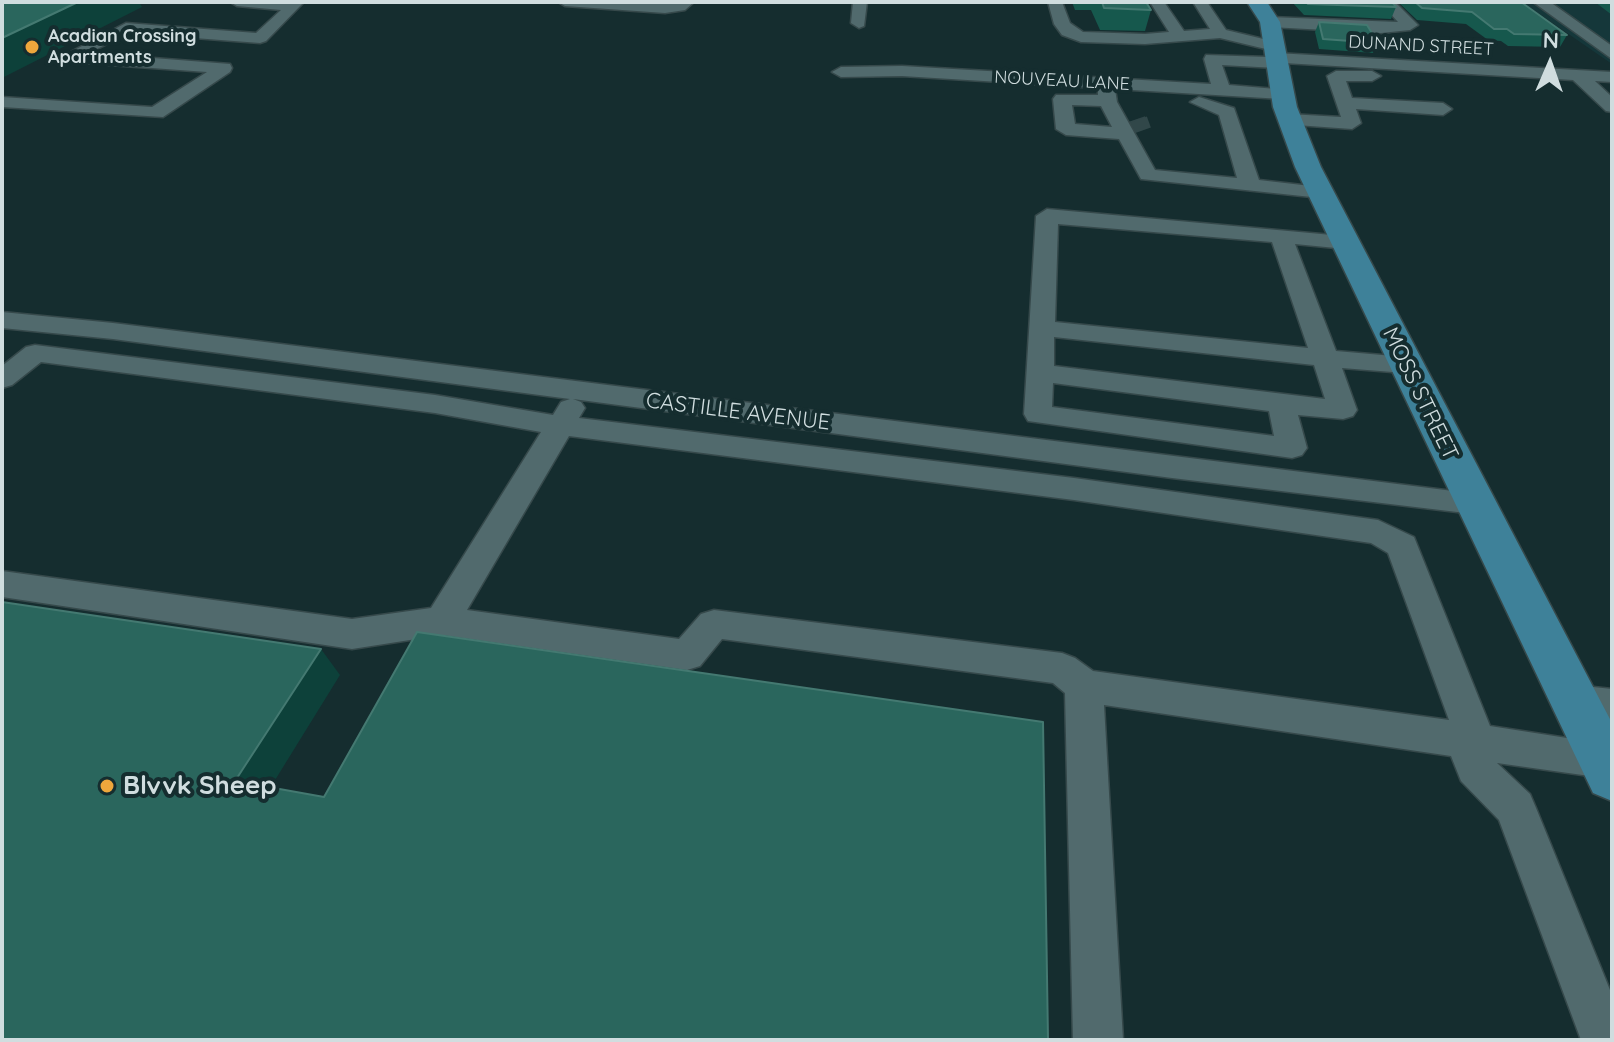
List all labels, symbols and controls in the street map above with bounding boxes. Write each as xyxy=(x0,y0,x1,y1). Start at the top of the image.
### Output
north arrow xyxy=(1510,24,1590,104)
place label: Acadian Crossing Apartments xyxy=(48,26,197,68)
text: N xyxy=(1542,26,1559,54)
street label: DUNAND STREET xyxy=(1348,31,1494,61)
marker: Acadian Crossing Apartments xyxy=(23,38,41,56)
street label: NOUVEAU LANE xyxy=(994,67,1130,95)
street label: MOSS STREET xyxy=(1376,323,1464,465)
street label: CASTILLE AVENUE xyxy=(644,388,832,436)
place label: Blvvk Sheep xyxy=(123,770,277,802)
marker: Blvvk Sheep xyxy=(98,777,116,795)

